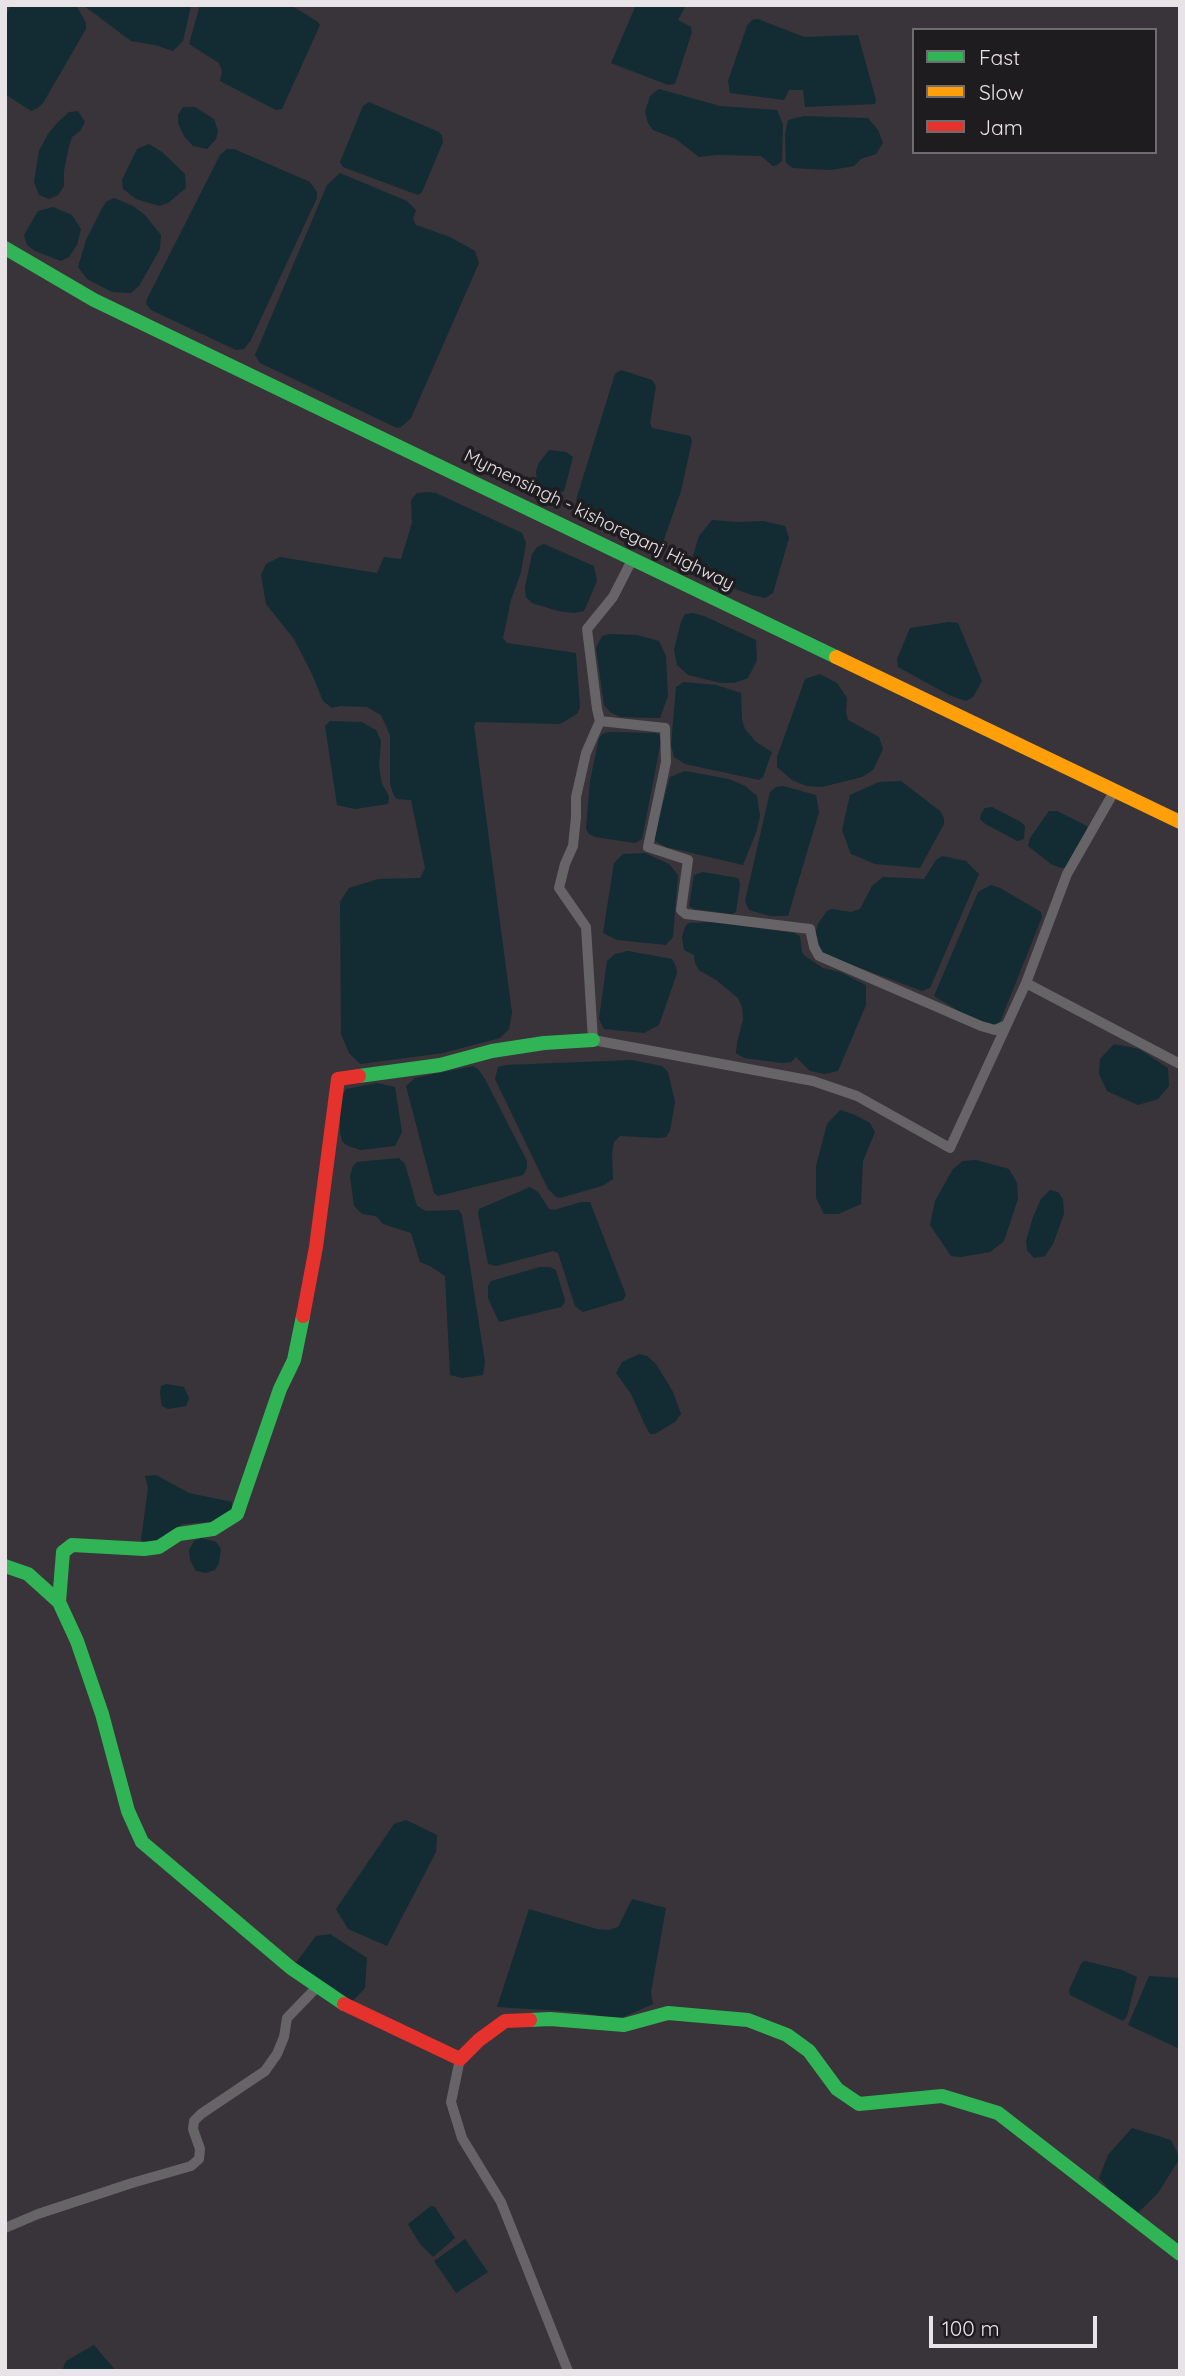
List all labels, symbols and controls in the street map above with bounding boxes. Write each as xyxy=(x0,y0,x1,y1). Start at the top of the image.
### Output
legend xyxy=(912,28,1157,154)
text: Fast xyxy=(979,44,1020,70)
text: Slow xyxy=(979,79,1024,105)
text: Jam xyxy=(979,114,1023,140)
street label: Mymensingh - kishoreganj Highway xyxy=(460,445,738,595)
scale bar xyxy=(933,2302,1101,2346)
text: 100 m xyxy=(942,2315,1000,2341)

